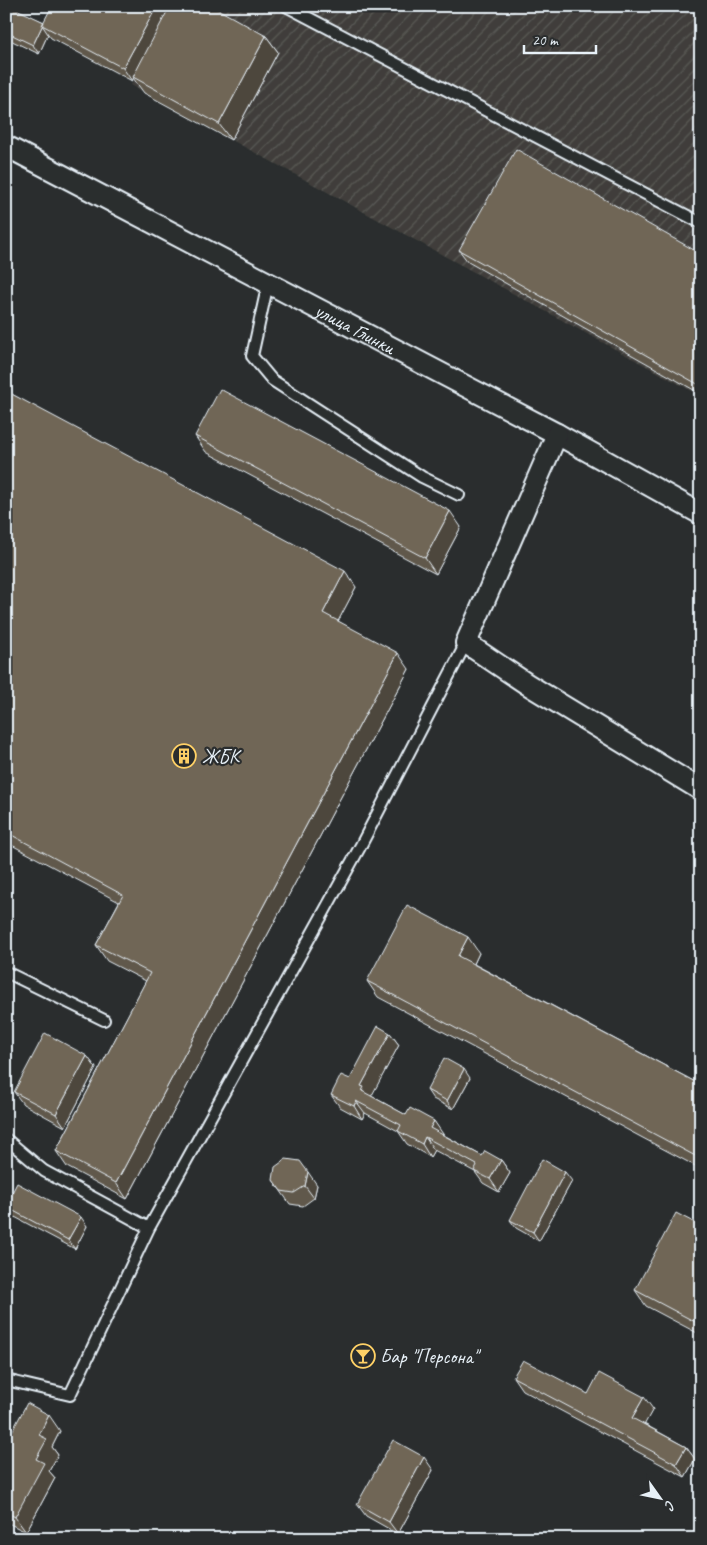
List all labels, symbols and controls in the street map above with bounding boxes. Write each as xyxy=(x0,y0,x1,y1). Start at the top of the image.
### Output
scale bar xyxy=(524,22,597,54)
text: 20 m xyxy=(532,31,559,50)
street label: улица Глинки xyxy=(310,297,401,360)
building icon: ЖБК xyxy=(171,743,197,769)
place label: ЖБК xyxy=(202,744,242,769)
bar icon: Бар "Персона" xyxy=(350,1343,376,1369)
place label: Бар "Персона" xyxy=(380,1344,482,1369)
north arrow xyxy=(634,1472,684,1522)
text: С xyxy=(660,1497,679,1514)

